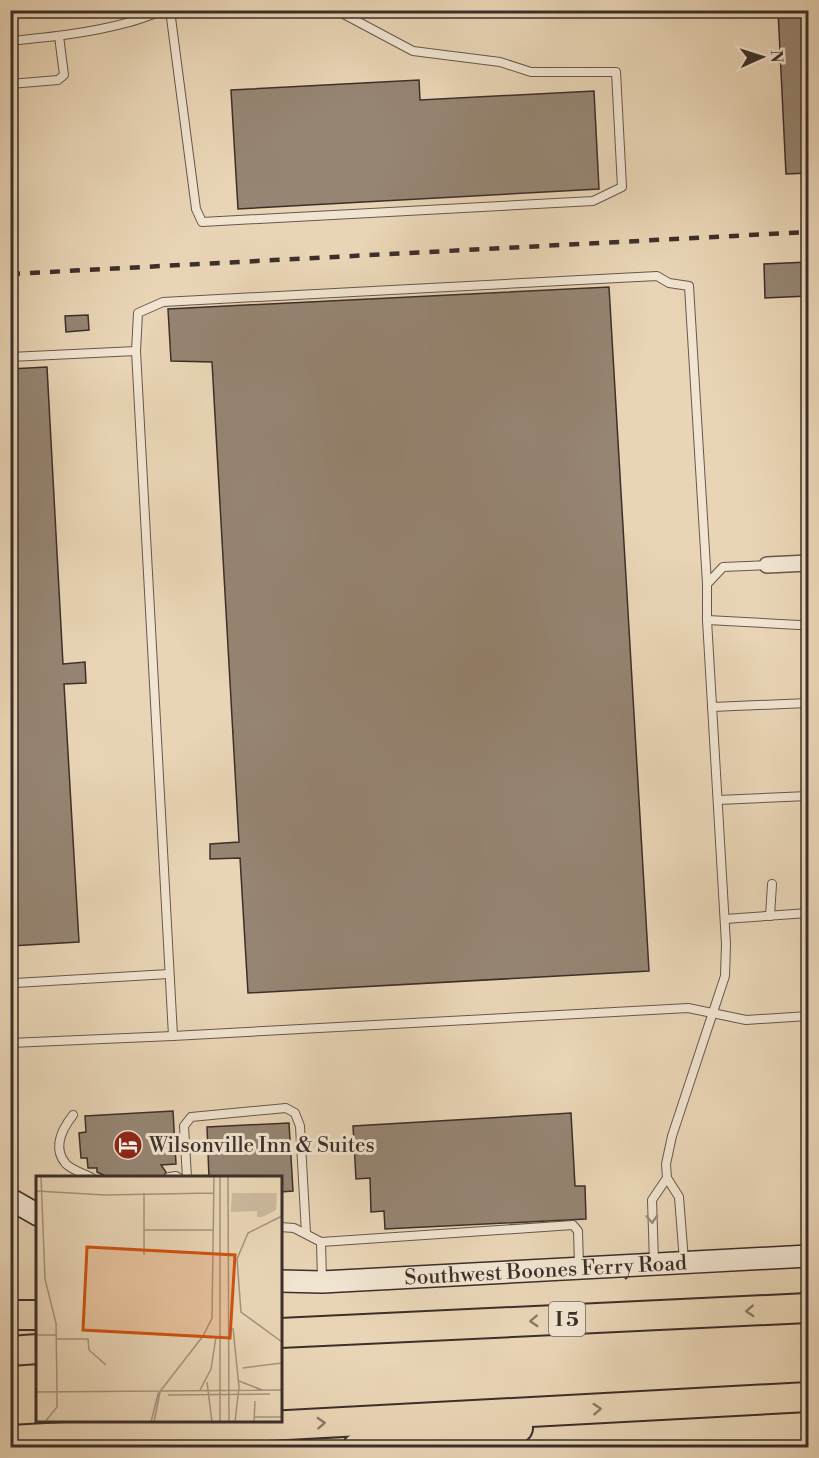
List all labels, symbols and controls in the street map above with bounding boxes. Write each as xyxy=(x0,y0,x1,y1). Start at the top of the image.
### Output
north arrow xyxy=(732,27,792,87)
text: N xyxy=(766,49,786,63)
hotel icon: Wilsonville Inn & Suites xyxy=(112,1129,144,1161)
place label: Wilsonville Inn & Suites xyxy=(148,1133,375,1159)
inset map xyxy=(36,1176,282,1422)
one-way arrow xyxy=(646,1214,659,1223)
street label: Southwest Boones Ferry Road xyxy=(404,1250,688,1292)
road number: I 5 xyxy=(549,1302,585,1336)
one-way arrow xyxy=(746,1305,755,1317)
one-way arrow xyxy=(530,1314,539,1327)
one-way arrow xyxy=(593,1402,602,1415)
one-way arrow xyxy=(316,1417,325,1430)

